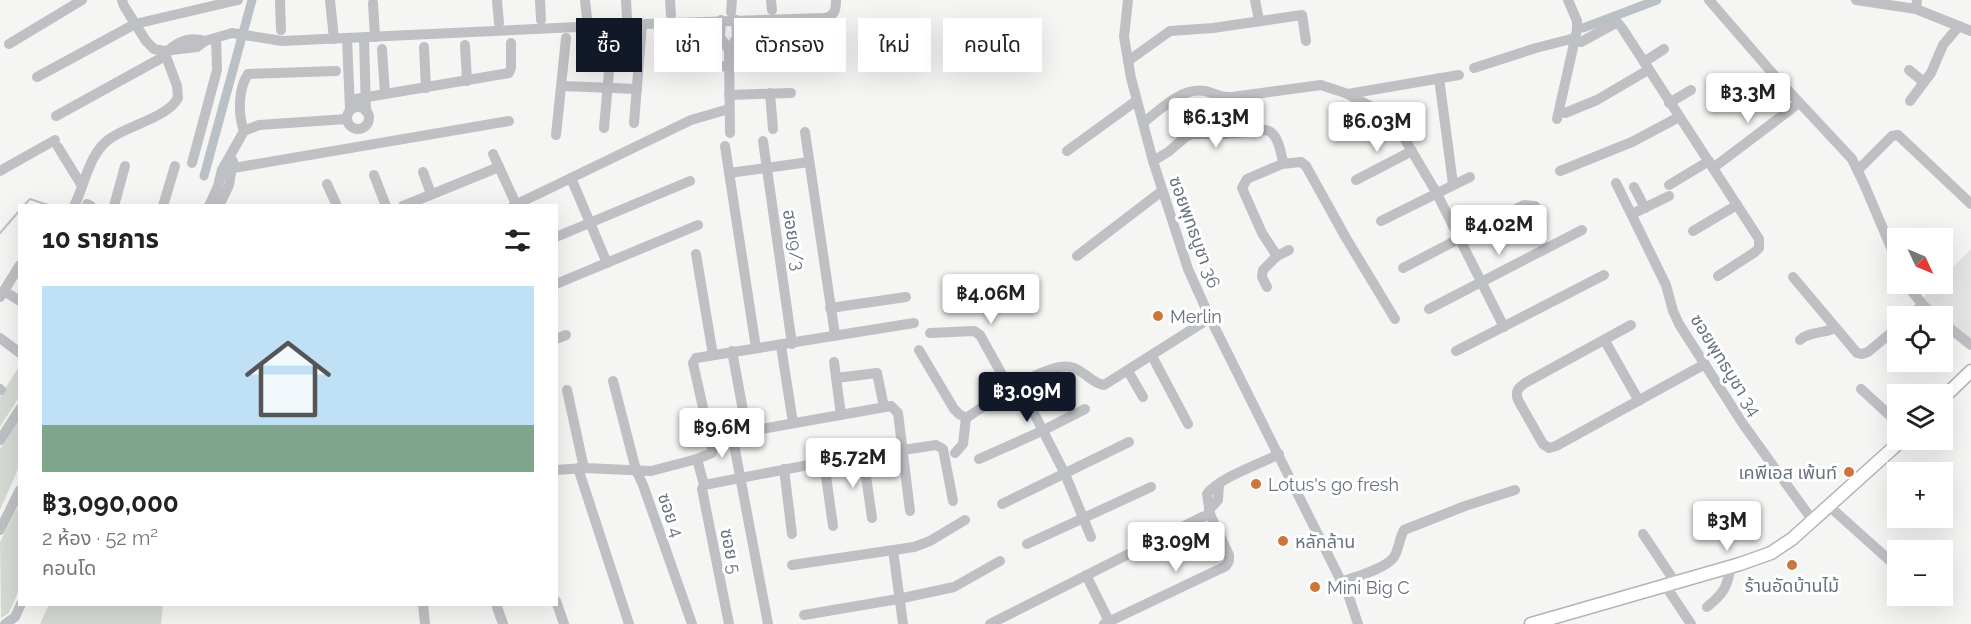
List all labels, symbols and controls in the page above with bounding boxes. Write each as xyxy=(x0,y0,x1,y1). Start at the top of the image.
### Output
chip: ซื้อ xyxy=(576,18,642,72)
chip: เช่า xyxy=(654,18,722,72)
chip: ตัวกรอง xyxy=(734,18,846,72)
chip: ใหม่ xyxy=(858,18,931,72)
chip: คอนโด xyxy=(943,18,1042,72)
pin: ฿3.3M xyxy=(1706,73,1790,124)
text: ฿3.3M xyxy=(1720,80,1776,104)
pin: ฿6.13M xyxy=(1167,98,1265,149)
pin: ฿6.03M xyxy=(1328,102,1426,153)
text: ฿6.13M xyxy=(1183,105,1249,129)
text: ฿6.03M xyxy=(1343,109,1412,133)
street label: ซอยพุทธบูชา 36 xyxy=(1163,173,1225,292)
pin: ฿4.02M xyxy=(1450,205,1548,256)
street label: ฮอย9/3 xyxy=(779,208,809,272)
text: ฿4.02M xyxy=(1465,212,1533,236)
text: 10 รายการ xyxy=(42,224,159,254)
icon: filters xyxy=(501,224,534,257)
north arrow xyxy=(1887,228,1953,294)
map controls xyxy=(1887,228,1953,606)
pin: ฿4.06M xyxy=(942,274,1040,325)
text: ฿4.06M xyxy=(956,281,1026,305)
place label: Merlin xyxy=(1170,306,1222,327)
button: locate xyxy=(1887,306,1953,372)
marker: Merlin xyxy=(1151,309,1165,323)
street label: ซอยพุทธบูชา 34 xyxy=(1685,310,1766,421)
icon: home xyxy=(234,325,342,433)
pin: ฿3.09M xyxy=(978,372,1076,423)
text: ฿3.09M xyxy=(993,379,1061,403)
button: layers xyxy=(1887,384,1953,450)
pin: ฿9.6M xyxy=(680,408,764,459)
text: ฿9.6M xyxy=(693,415,751,439)
pin: ฿5.72M xyxy=(804,438,902,489)
text: ฿5.72M xyxy=(820,445,886,469)
place label: เคพีเอส เพ้นท์ xyxy=(1738,462,1837,483)
button: + xyxy=(1887,462,1953,528)
marker: เคพีเอส เพ้นท์ xyxy=(1842,465,1856,479)
place label: Lotus's go fresh xyxy=(1268,474,1399,495)
marker: Lotus's go fresh xyxy=(1249,477,1263,491)
text: ฿3,090,000 xyxy=(42,488,179,518)
street label: ซอย 4 xyxy=(654,490,688,540)
pin: ฿3M xyxy=(1698,501,1756,552)
text: ฿3M xyxy=(1707,508,1747,532)
pin: ฿3.09M xyxy=(1127,522,1225,573)
text: 2 ห้อง · 52 m² xyxy=(42,526,158,550)
street label: ซอย 5 xyxy=(716,527,746,575)
text: ฿3.09M xyxy=(1142,529,1210,553)
place label: หลักล้าน xyxy=(1295,531,1355,552)
marker: หลักล้าน xyxy=(1276,534,1290,548)
button: − xyxy=(1887,540,1953,606)
text: คอนโด xyxy=(42,556,96,580)
marker: ร้านอัดบ้านไม้ xyxy=(1785,558,1799,572)
place label: ร้านอัดบ้านไม้ xyxy=(1745,575,1839,596)
place label: Mini Big C xyxy=(1327,577,1410,598)
marker: Mini Big C xyxy=(1308,580,1322,594)

